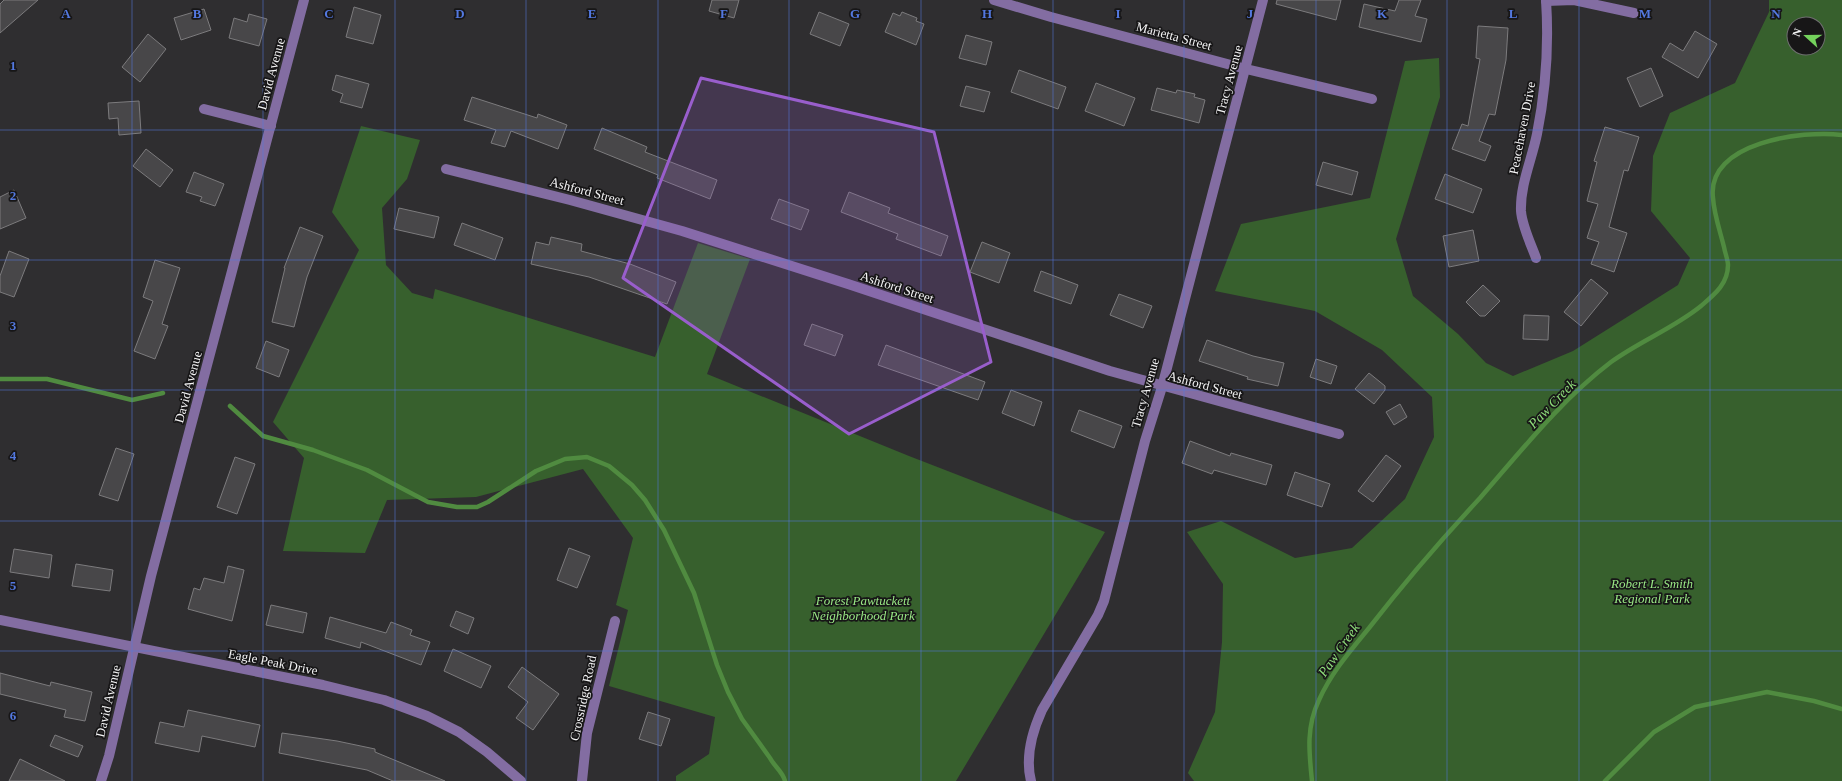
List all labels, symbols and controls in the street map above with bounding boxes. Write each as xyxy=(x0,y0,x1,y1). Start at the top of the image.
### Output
text: A xyxy=(61,6,71,21)
text: B xyxy=(193,6,202,21)
text: C xyxy=(324,6,334,21)
text: D xyxy=(455,6,465,21)
text: E xyxy=(588,6,596,21)
text: F xyxy=(720,6,728,21)
text: G xyxy=(850,6,860,21)
text: H xyxy=(982,6,992,21)
text: I xyxy=(1115,6,1121,21)
text: J xyxy=(1247,6,1254,21)
text: K xyxy=(1377,6,1388,21)
text: L xyxy=(1509,6,1518,21)
text: M xyxy=(1639,6,1651,21)
text: N xyxy=(1771,6,1781,21)
north arrow xyxy=(1786,16,1826,56)
street label: Marietta Street xyxy=(1135,19,1214,53)
text: N xyxy=(1790,27,1804,38)
street label: David Avenue xyxy=(254,36,288,112)
street label: Tracy Avenue xyxy=(1212,43,1246,117)
text: 1 xyxy=(10,58,16,73)
street label: Peacehaven Drive xyxy=(1506,80,1538,176)
street label: Ashford Street xyxy=(548,174,626,208)
text: 2 xyxy=(10,188,16,203)
street label: Ashford Street xyxy=(858,268,936,306)
text: 3 xyxy=(10,318,17,333)
street label: David Avenue xyxy=(171,349,205,425)
street label: Tracy Avenue xyxy=(1128,356,1162,430)
street label: Ashford Street xyxy=(1166,368,1244,402)
water label: Paw Creek xyxy=(1525,376,1579,432)
text: 4 xyxy=(10,448,17,463)
park label: Robert L. Smith Regional Park xyxy=(1610,576,1693,606)
text: 5 xyxy=(10,578,17,593)
park label: Forest Pawtuckett Neighborhood Park xyxy=(810,593,915,623)
water label: Paw Creek xyxy=(1315,620,1363,680)
street label: Eagle Peak Drive xyxy=(227,646,319,678)
street label: Crossridge Road xyxy=(567,653,599,742)
street label: David Avenue xyxy=(92,663,124,739)
text: 6 xyxy=(10,708,17,723)

